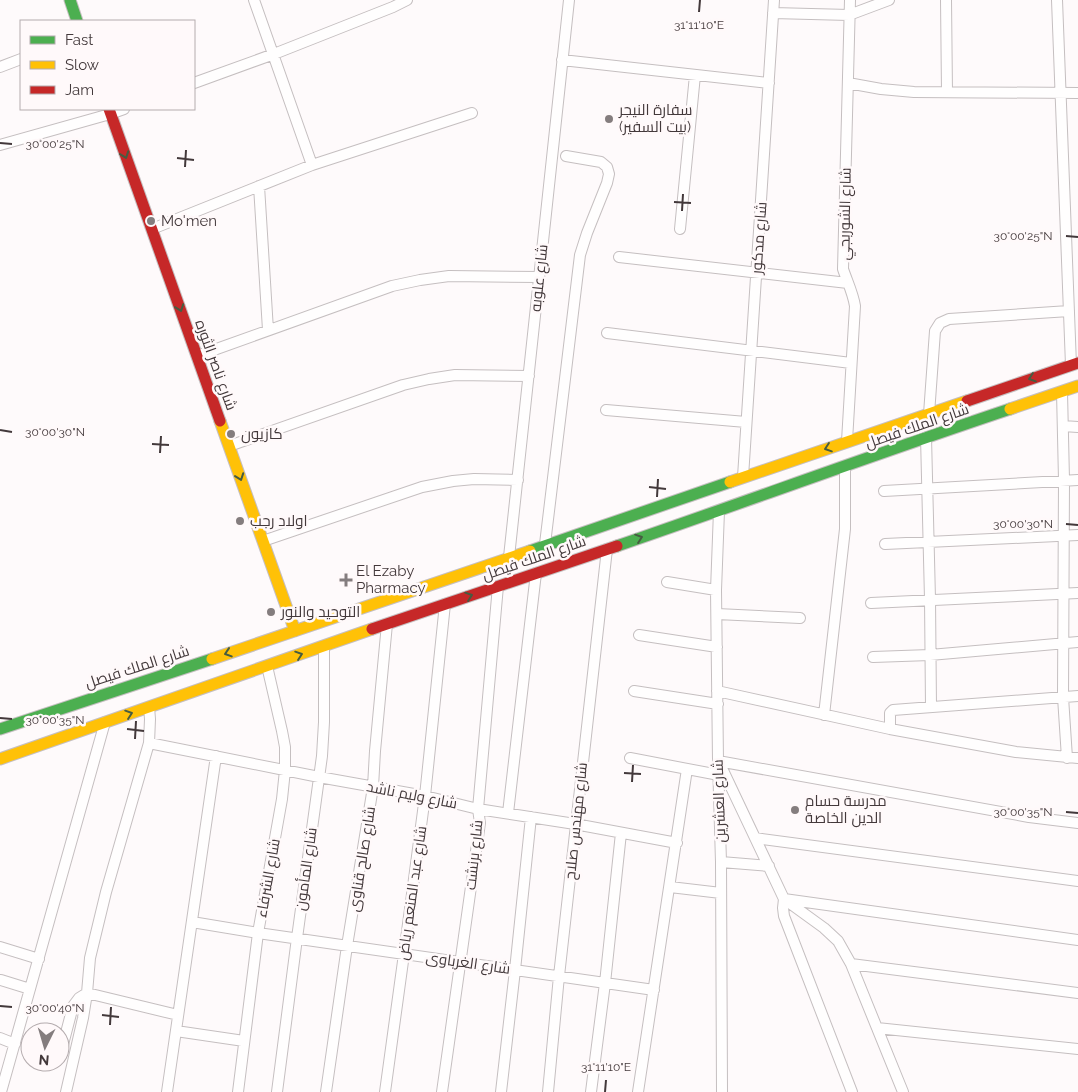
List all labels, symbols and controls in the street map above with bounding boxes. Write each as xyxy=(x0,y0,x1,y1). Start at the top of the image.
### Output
text: 31°11'10"E xyxy=(674,18,724,32)
legend xyxy=(20,20,195,110)
text: Fast xyxy=(65,31,93,49)
text: Slow xyxy=(65,56,99,74)
text: Jam xyxy=(65,81,94,99)
place label: سفارة النيجر (بيت السفير) xyxy=(618,101,692,136)
marker: سفارة النيجر (بيت السفير) xyxy=(603,113,615,125)
text: 30°00'25"N xyxy=(25,137,85,151)
one-way arrow xyxy=(119,150,129,158)
street label: شارع الشوربجي xyxy=(835,167,858,261)
street label: شارع مدكور xyxy=(747,201,773,276)
place label: Mo'men xyxy=(161,212,217,230)
marker: Mo'men xyxy=(145,215,157,227)
text: 30°00'25"N xyxy=(993,229,1053,243)
street label: شارع علوبه xyxy=(527,243,553,313)
one-way arrow xyxy=(174,303,184,311)
street label: شارع ناصر الثوره xyxy=(189,317,241,414)
one-way arrow xyxy=(1028,372,1037,382)
street label: شارع الملك فيصل xyxy=(863,400,972,454)
text: 30°00'30"N xyxy=(25,425,85,439)
place label: كازيون xyxy=(241,425,283,444)
marker: كازيون xyxy=(225,428,237,440)
one-way arrow xyxy=(825,442,833,452)
one-way arrow xyxy=(234,472,244,481)
place label: اولاد رجب xyxy=(250,512,307,530)
marker: اولاد رجب xyxy=(234,515,246,527)
text: 30°00'30"N xyxy=(993,517,1053,531)
street label: شارع الملك فيصل xyxy=(480,532,589,586)
one-way arrow xyxy=(635,534,643,544)
place label: El Ezaby Pharmacy xyxy=(356,562,426,597)
marker: El Ezaby Pharmacy xyxy=(340,574,352,586)
one-way arrow xyxy=(464,592,473,602)
place label: التوحيد والنور xyxy=(280,603,360,621)
marker: التوحيد والنور xyxy=(265,606,277,618)
street label: شارع الملك فيصل xyxy=(83,642,192,694)
one-way arrow xyxy=(224,647,232,657)
one-way arrow xyxy=(294,651,303,661)
one-way arrow xyxy=(124,710,133,720)
text: 30°00'35"N xyxy=(25,713,85,727)
street label: شارع العشرين xyxy=(709,759,731,843)
street label: شارع مهندس صلاح xyxy=(561,761,593,881)
street label: شارع وليم ناشد xyxy=(365,777,459,815)
place label: مدرسة حسام الدين الخاصة xyxy=(805,792,887,828)
marker: مدرسة حسام الدين الخاصة xyxy=(789,804,801,816)
street label: شارع صالح قناوى xyxy=(345,805,381,913)
text: 30°00'35"N xyxy=(993,805,1053,819)
street label: شارع برنشت xyxy=(461,819,489,891)
street label: شارع عبد المنعم رياض xyxy=(394,825,432,962)
street label: شارع المأمون xyxy=(290,826,323,912)
street label: شارع الشرفاء xyxy=(252,837,286,919)
street label: شارع الغرباوى xyxy=(424,948,511,980)
text: 30°00'40"N xyxy=(25,1001,85,1015)
north arrow xyxy=(20,1022,70,1072)
text: N xyxy=(38,1052,50,1068)
text: 31°11'10"E xyxy=(581,1060,631,1074)

